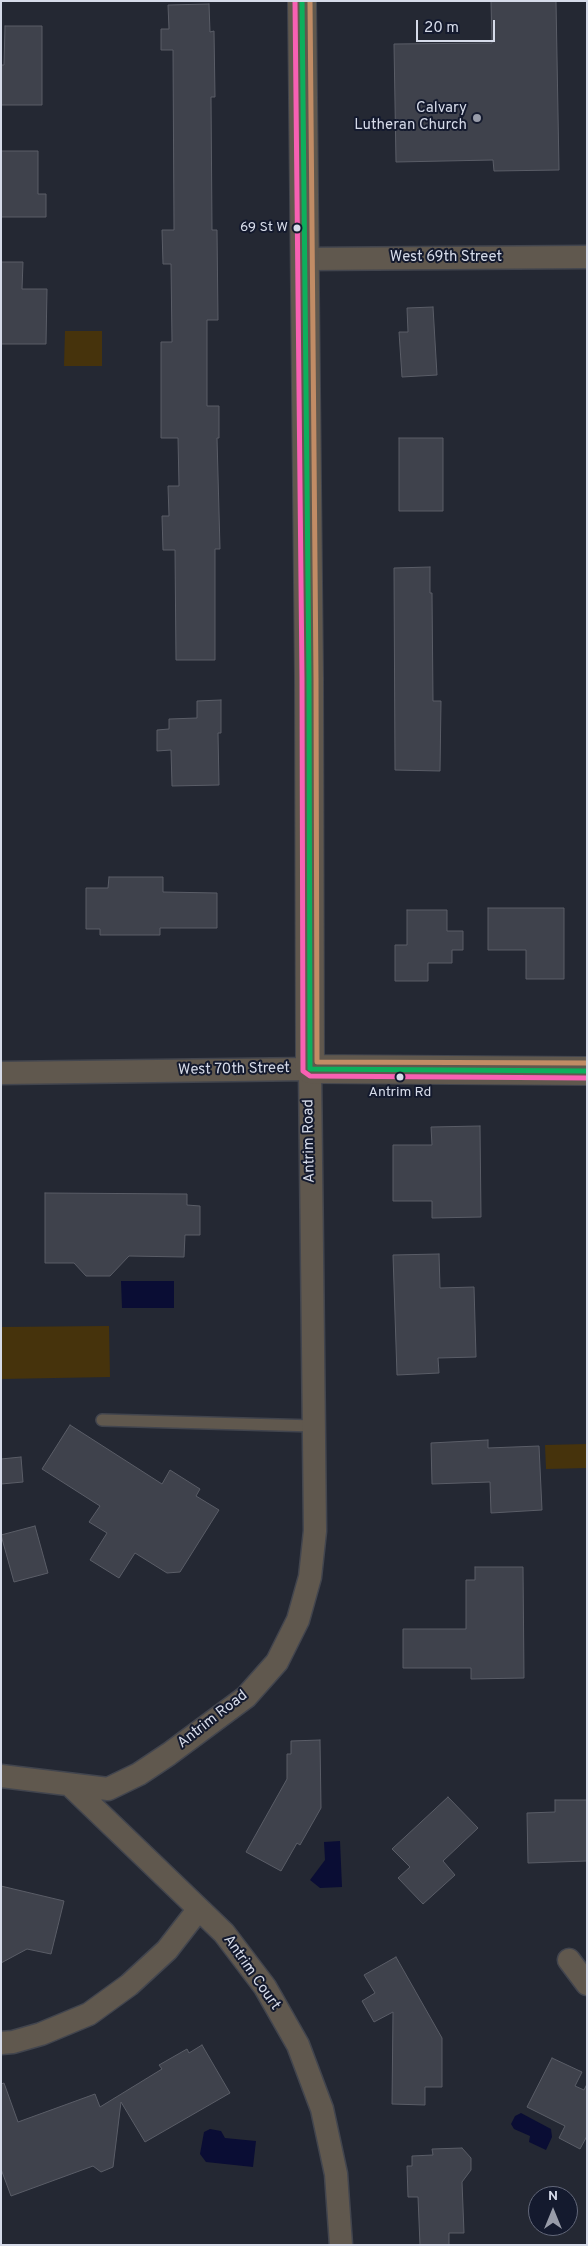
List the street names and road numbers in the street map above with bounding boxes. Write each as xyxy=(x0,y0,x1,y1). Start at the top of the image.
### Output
street label: West 69th Street xyxy=(390,249,502,267)
street label: West 70th Street xyxy=(178,1060,290,1080)
street label: Antrim Road xyxy=(300,1099,320,1183)
street label: Antrim Road xyxy=(174,1687,252,1753)
street label: Antrim Court xyxy=(218,1932,284,2014)

